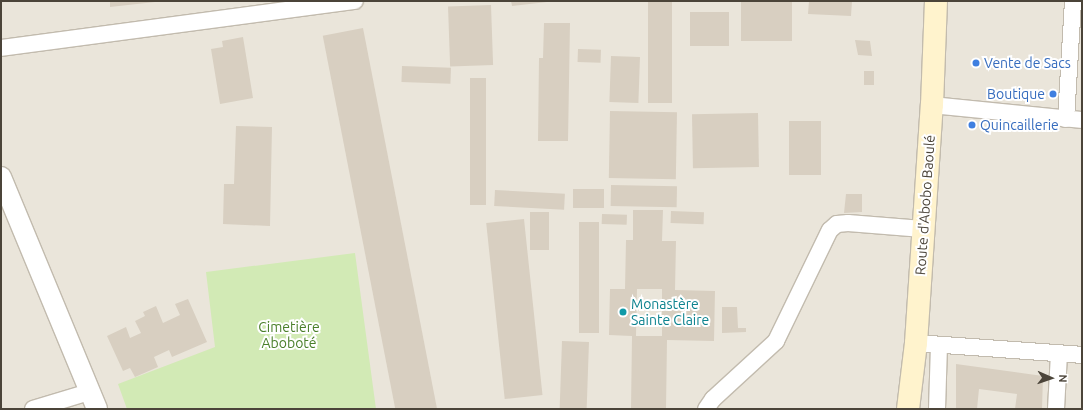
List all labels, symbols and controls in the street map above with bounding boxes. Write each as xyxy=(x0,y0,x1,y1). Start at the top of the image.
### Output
place label: Vente de Sacs xyxy=(984,55,1071,71)
marker: Vente de Sacs xyxy=(971,58,981,68)
place label: Boutique xyxy=(987,86,1045,102)
marker: Boutique xyxy=(1048,89,1058,99)
place label: Quincaillerie xyxy=(980,117,1059,133)
marker: Quincaillerie xyxy=(967,120,977,130)
street label: Route d'Abobo Baoulé xyxy=(912,134,938,276)
place label: Monastère Sainte Claire xyxy=(631,296,709,328)
marker: Monastère Sainte Claire xyxy=(618,307,628,317)
park label: Cimetière Aboboté xyxy=(258,319,320,352)
north arrow xyxy=(1031,358,1071,398)
text: N xyxy=(1057,374,1069,383)

